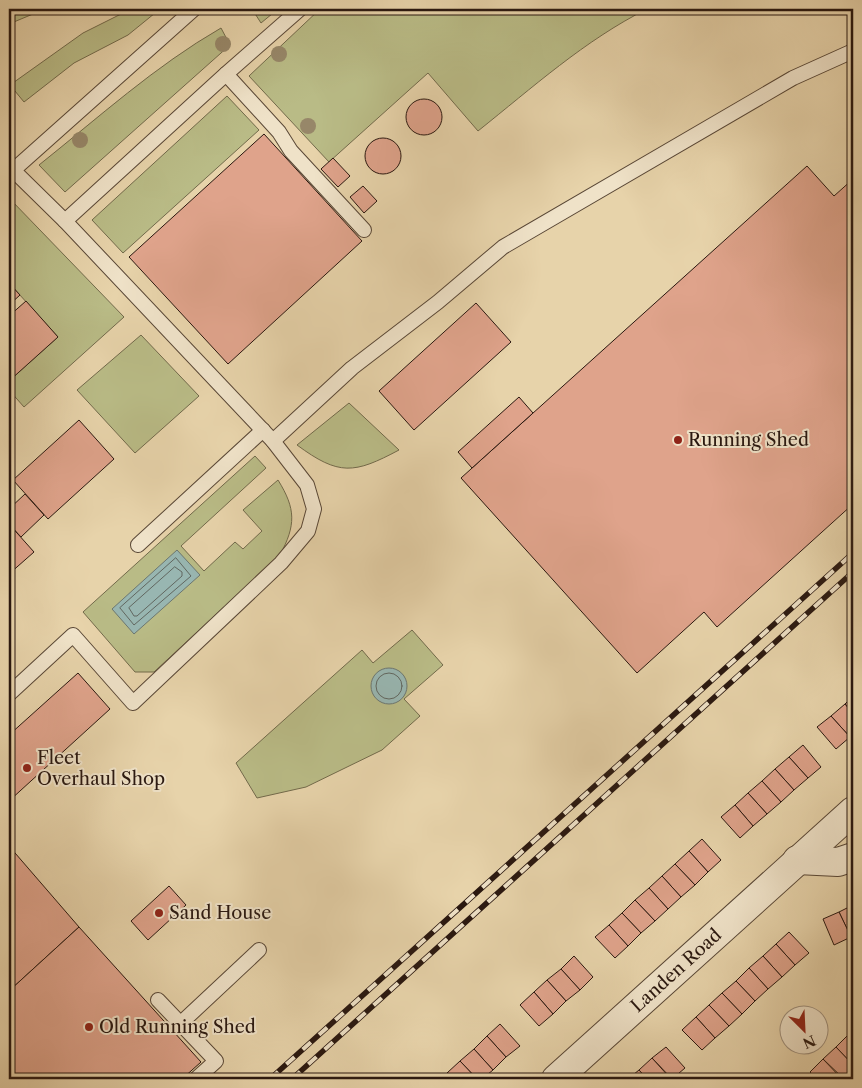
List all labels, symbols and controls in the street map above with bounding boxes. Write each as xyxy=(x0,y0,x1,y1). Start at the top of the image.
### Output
place label: Running Shed xyxy=(688,429,809,451)
marker: Running Shed xyxy=(672,434,684,446)
place label: Fleet Overhaul Shop xyxy=(37,747,165,790)
marker: Fleet Overhaul Shop xyxy=(21,762,33,774)
place label: Sand House xyxy=(169,902,271,924)
marker: Sand House xyxy=(153,907,165,919)
street label: Landen Road xyxy=(626,924,726,1017)
north arrow xyxy=(780,1006,830,1056)
place label: Old Running Shed xyxy=(99,1016,256,1038)
marker: Old Running Shed xyxy=(83,1021,95,1033)
text: N xyxy=(800,1031,819,1053)

